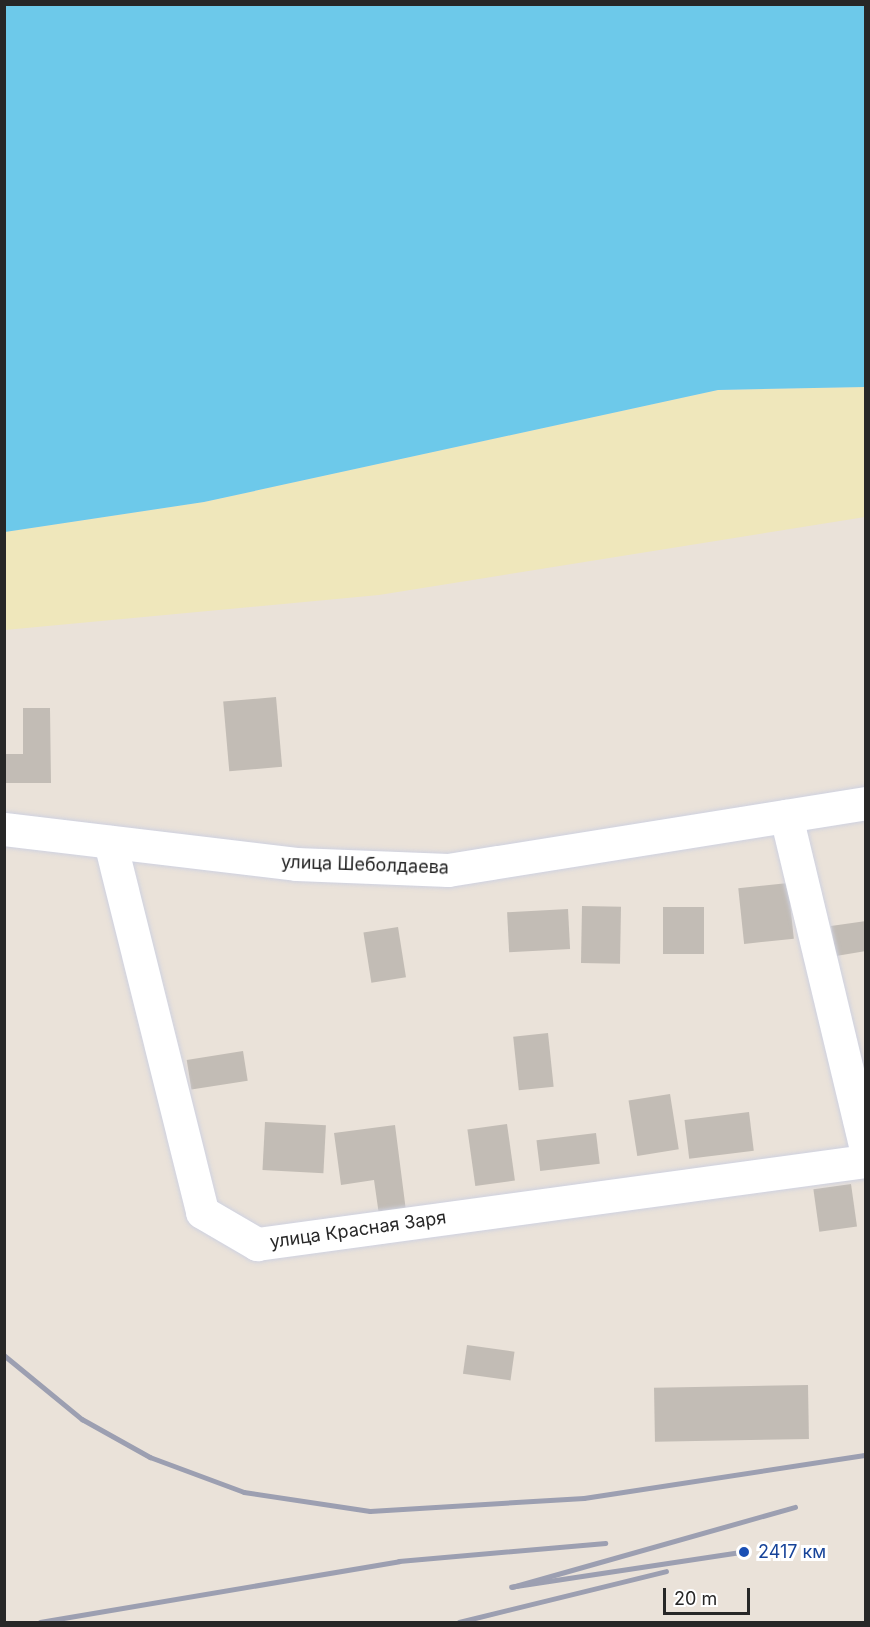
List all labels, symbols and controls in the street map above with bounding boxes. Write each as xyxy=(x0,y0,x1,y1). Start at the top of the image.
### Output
street label: улица Шеболдаева xyxy=(281,851,449,879)
street label: улица Красная Заря xyxy=(268,1207,448,1253)
place label: 2417 км xyxy=(758,1541,826,1563)
marker: 2417 км xyxy=(735,1543,753,1561)
scale bar xyxy=(666,1576,753,1614)
text: 20 m xyxy=(674,1588,717,1609)

